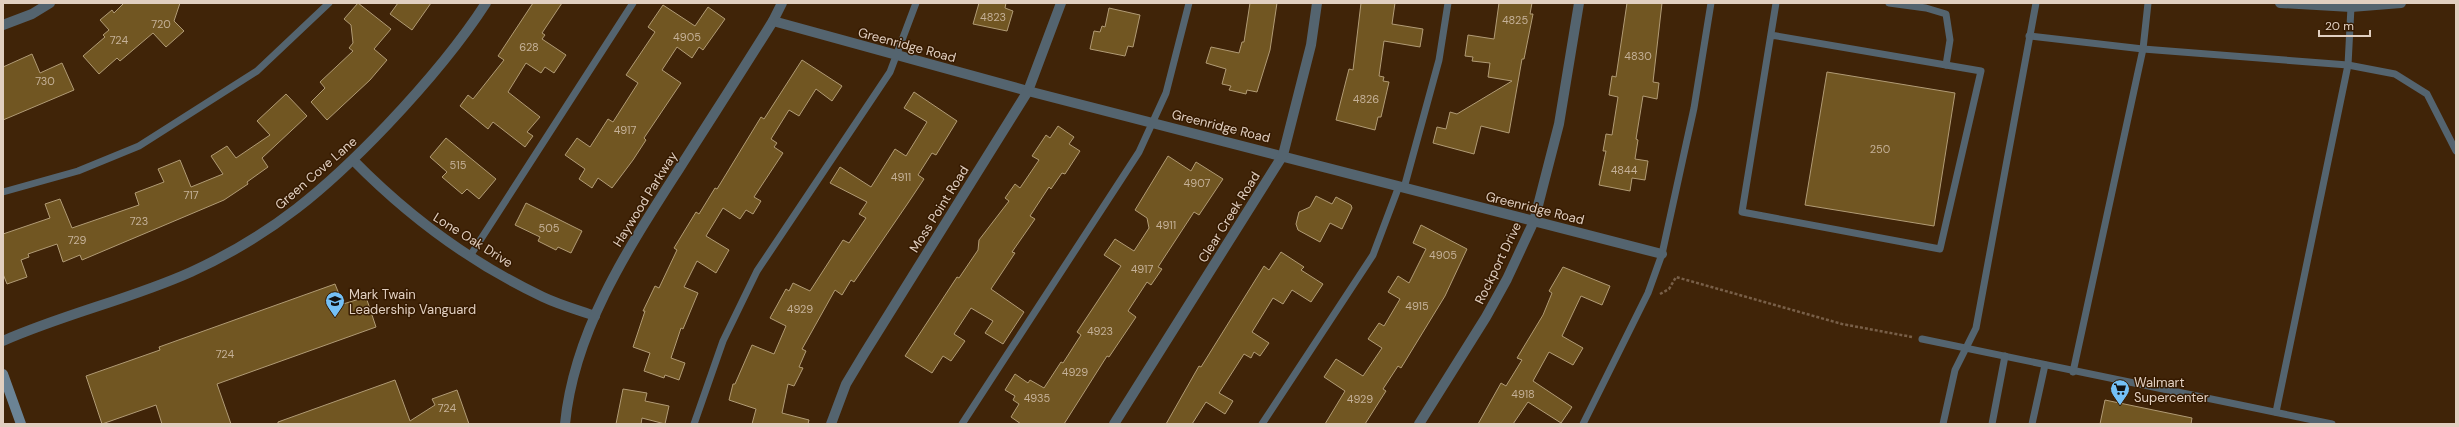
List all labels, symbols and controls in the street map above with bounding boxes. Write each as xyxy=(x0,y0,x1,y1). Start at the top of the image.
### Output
house number: 4823 xyxy=(980,10,1006,24)
scale bar xyxy=(2319,12,2370,38)
house number: 4825 xyxy=(1502,13,1528,27)
house number: 720 xyxy=(151,17,171,31)
text: 20 m xyxy=(2325,18,2354,34)
street label: Greenridge Road xyxy=(856,24,958,66)
house number: 4905 xyxy=(673,30,701,44)
house number: 724 xyxy=(110,33,129,47)
house number: 628 xyxy=(519,40,539,54)
house number: 4830 xyxy=(1624,49,1652,63)
house number: 730 xyxy=(35,74,55,88)
house number: 4826 xyxy=(1353,92,1379,106)
street label: Greenridge Road xyxy=(1170,106,1272,146)
house number: 4917 xyxy=(614,123,636,137)
street label: Green Cove Lane xyxy=(272,133,360,213)
house number: 250 xyxy=(1870,142,1890,156)
street label: Haywood Parkway xyxy=(609,148,681,250)
house number: 515 xyxy=(450,158,467,172)
street label: Moss Point Road xyxy=(905,162,973,256)
house number: 4844 xyxy=(1611,163,1638,177)
street label: Clear Creek Road xyxy=(1194,168,1264,266)
house number: 4911 xyxy=(891,170,911,184)
house number: 4907 xyxy=(1184,176,1211,190)
house number: 717 xyxy=(183,188,199,202)
street label: Greenridge Road xyxy=(1484,188,1586,228)
street label: Lone Oak Drive xyxy=(430,209,516,271)
house number: 723 xyxy=(130,214,148,228)
house number: 4911 xyxy=(1156,218,1176,232)
street label: Rockport Drive xyxy=(1471,219,1525,307)
house number: 505 xyxy=(539,221,560,235)
house number: 729 xyxy=(68,233,86,247)
house number: 4905 xyxy=(1429,248,1457,262)
house number: 4917 xyxy=(1131,262,1153,276)
place label: Mark Twain Leadership Vanguard xyxy=(349,286,476,318)
school or university icon: Mark Twain Leadership Vanguard xyxy=(324,290,346,318)
house number: 4915 xyxy=(1405,299,1429,313)
house number: 4929 xyxy=(787,302,813,316)
house number: 4923 xyxy=(1087,324,1113,338)
house number: 724 xyxy=(216,347,235,361)
house number: 4929 xyxy=(1062,365,1088,379)
place label: Walmart Supercenter xyxy=(2134,374,2209,406)
supermarket icon: Walmart Supercenter xyxy=(2109,378,2131,406)
house number: 4918 xyxy=(1511,387,1535,401)
house number: 4935 xyxy=(1024,391,1051,405)
house number: 4929 xyxy=(1347,392,1373,406)
house number: 724 xyxy=(438,401,457,415)

